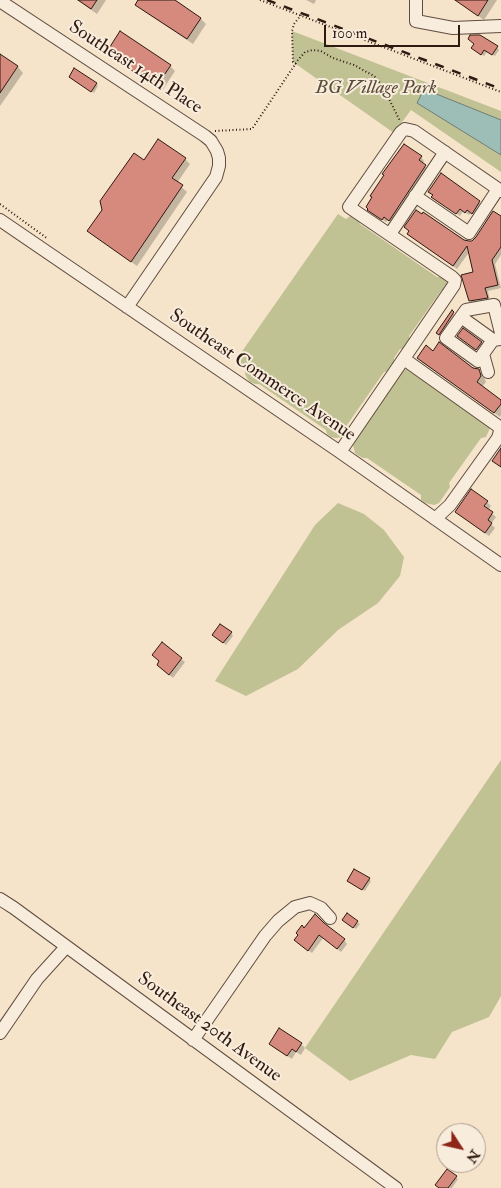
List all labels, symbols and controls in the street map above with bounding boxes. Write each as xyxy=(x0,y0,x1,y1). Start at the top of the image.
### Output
scale bar xyxy=(326,15,462,47)
street label: Southeast 14th Place xyxy=(64,16,206,120)
text: 100 m xyxy=(332,24,367,43)
park label: BG Village Park xyxy=(315,78,437,100)
street label: Southeast Commerce Avenue xyxy=(164,305,360,447)
street label: Southeast 20th Avenue xyxy=(133,968,285,1088)
north arrow xyxy=(436,1123,486,1173)
text: N xyxy=(462,1146,483,1166)

